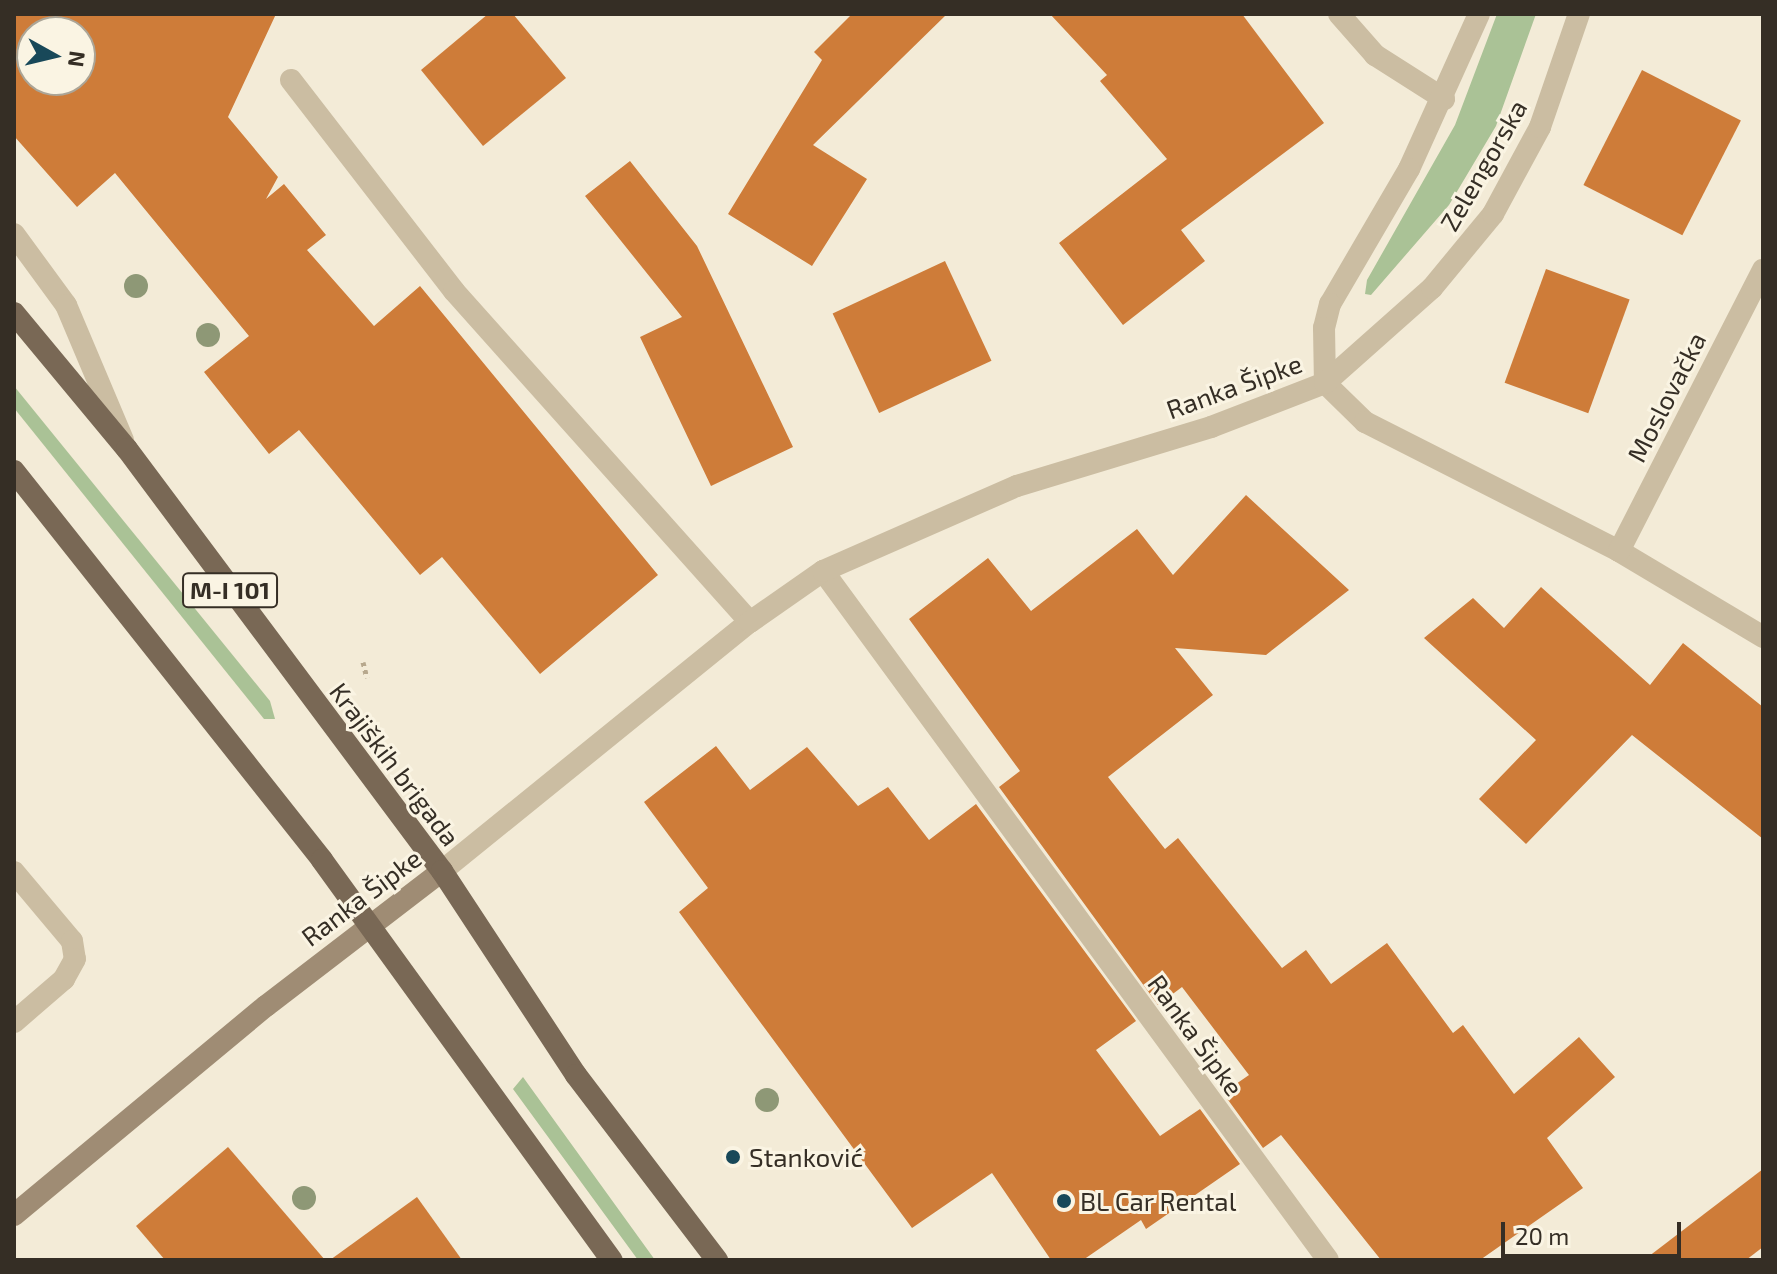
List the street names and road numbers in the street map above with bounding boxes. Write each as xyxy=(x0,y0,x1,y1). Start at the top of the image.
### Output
street label: Zelengorska xyxy=(1433,94,1533,236)
street label: Moslovačka xyxy=(1620,327,1712,467)
street label: Ranka Šipke xyxy=(1162,347,1306,425)
road number: M-I 101 xyxy=(182,570,278,610)
street label: Krajiških brigada xyxy=(323,676,467,852)
street label: Ranka Šipke xyxy=(295,842,427,952)
street label: Ranka Šipke xyxy=(1142,969,1250,1101)

